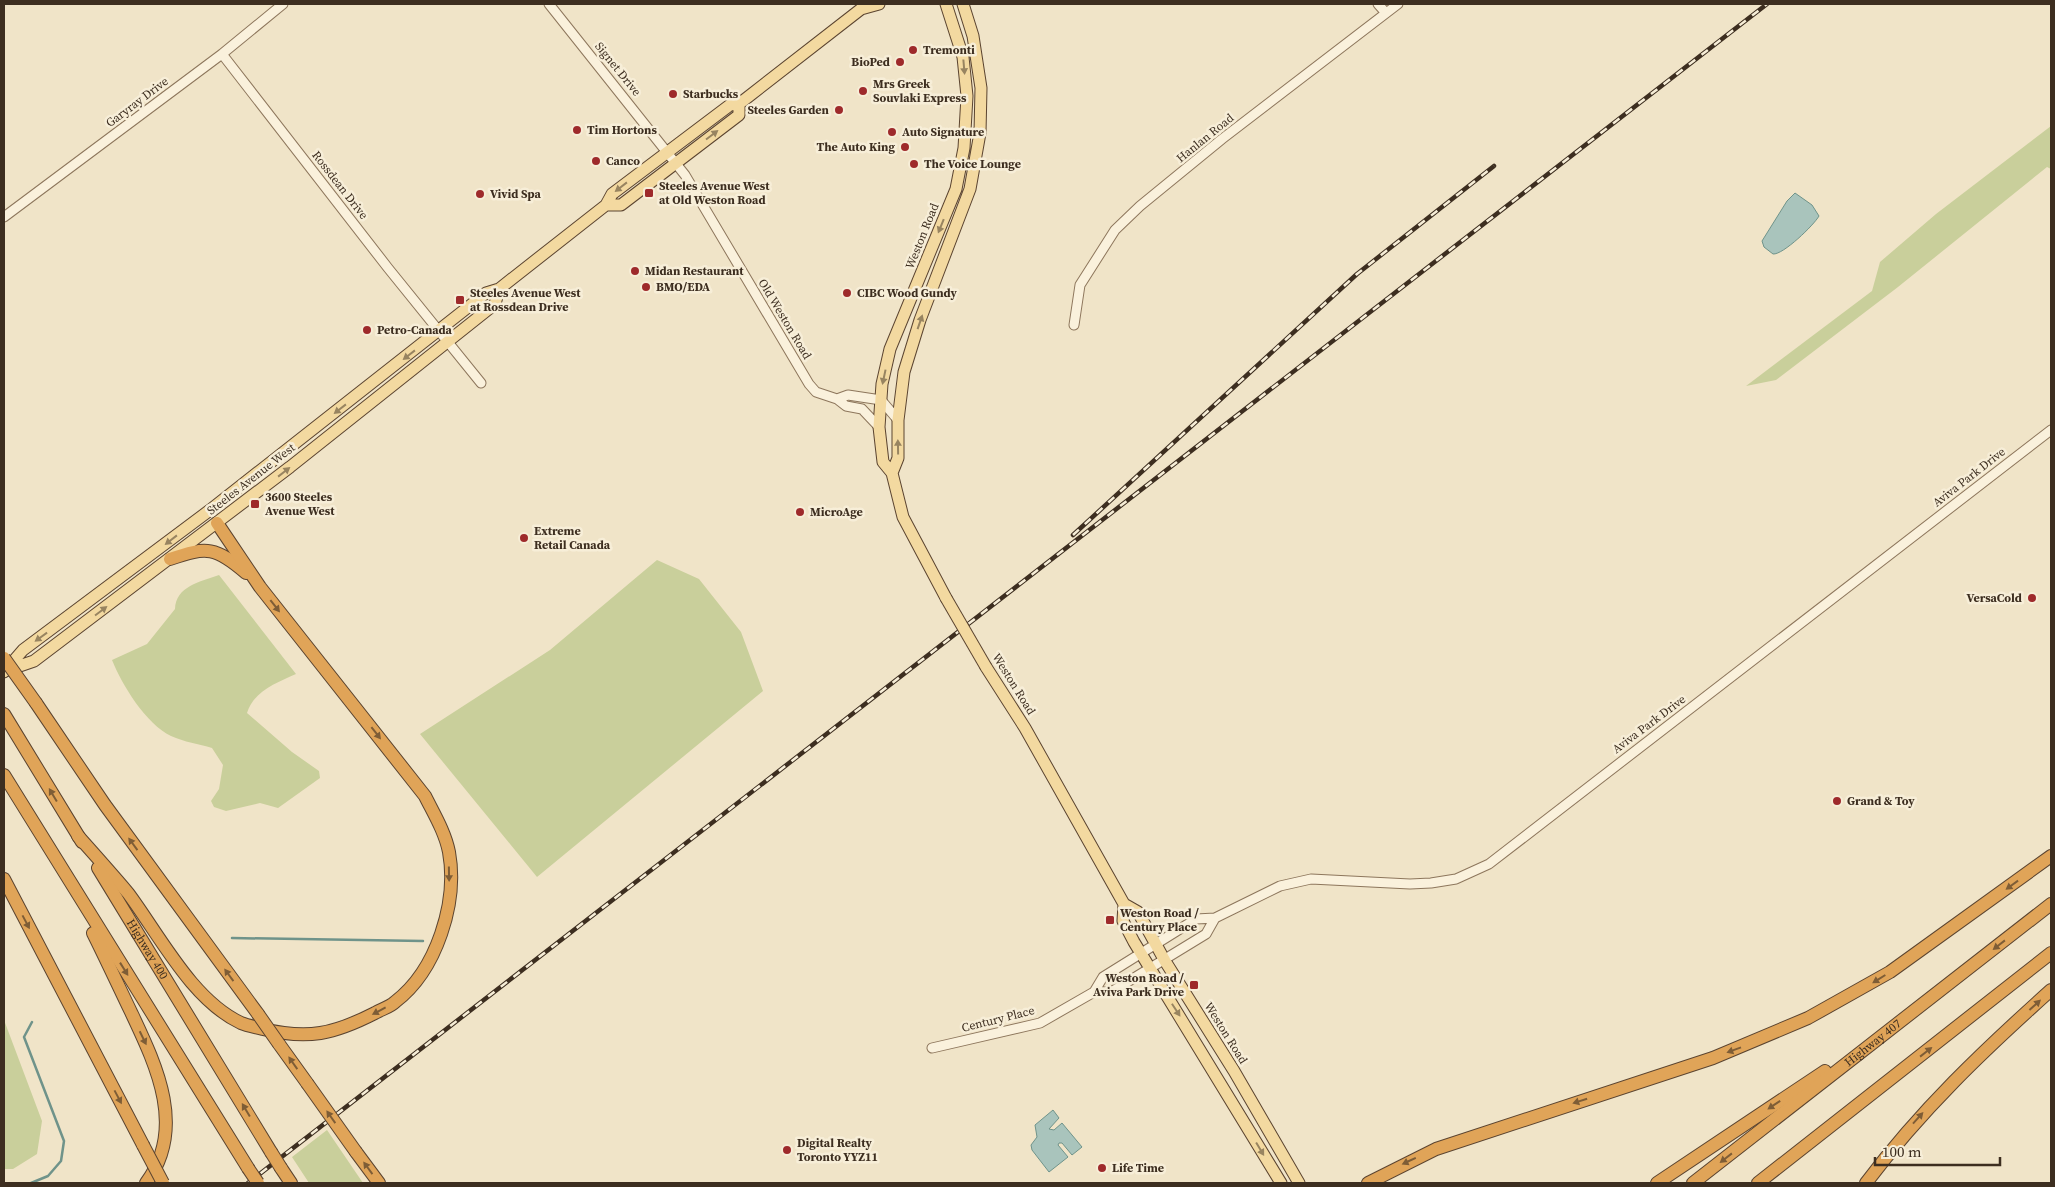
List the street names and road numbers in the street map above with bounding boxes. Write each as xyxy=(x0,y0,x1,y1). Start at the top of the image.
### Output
street label: Signet Drive xyxy=(591,39,645,99)
street label: Garyray Drive xyxy=(102,73,172,131)
street label: Hanlan Road xyxy=(1173,110,1237,166)
street label: Rossdean Drive xyxy=(308,148,372,222)
street label: Weston Road xyxy=(902,200,943,271)
street label: Old Weston Road xyxy=(755,276,815,362)
street label: Steeles Avenue West xyxy=(204,440,298,518)
street label: Aviva Park Drive xyxy=(1929,444,2009,510)
street label: Weston Road xyxy=(989,650,1039,718)
street label: Aviva Park Drive xyxy=(1609,691,1689,757)
street label: Highway 400 xyxy=(123,916,172,982)
street label: Weston Road xyxy=(1201,999,1251,1067)
street label: Century Place xyxy=(960,1002,1036,1036)
street label: Highway 407 xyxy=(1841,1016,1905,1070)

